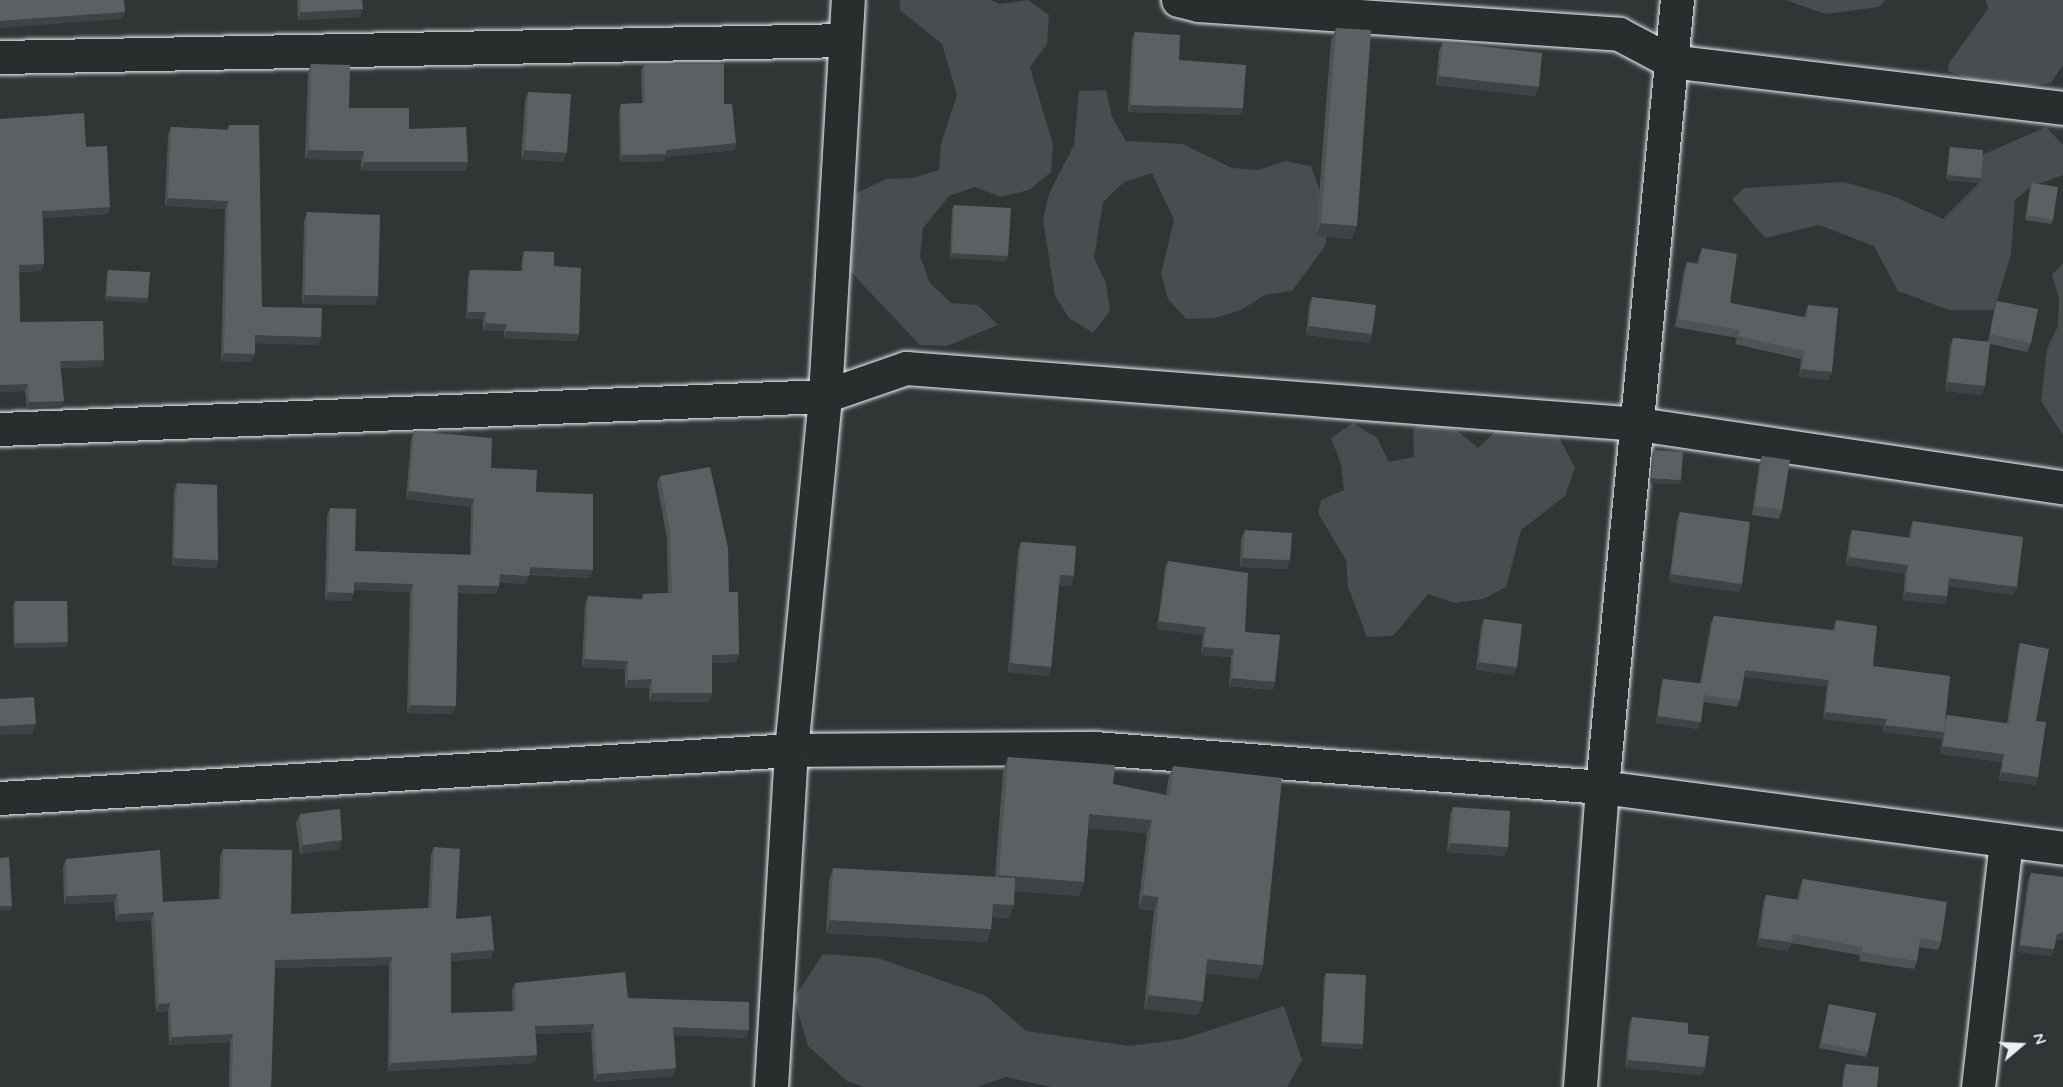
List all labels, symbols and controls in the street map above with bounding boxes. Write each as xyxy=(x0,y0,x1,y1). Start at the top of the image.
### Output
north arrow xyxy=(1991,1015,2051,1075)
text: N xyxy=(2027,1031,2050,1047)

